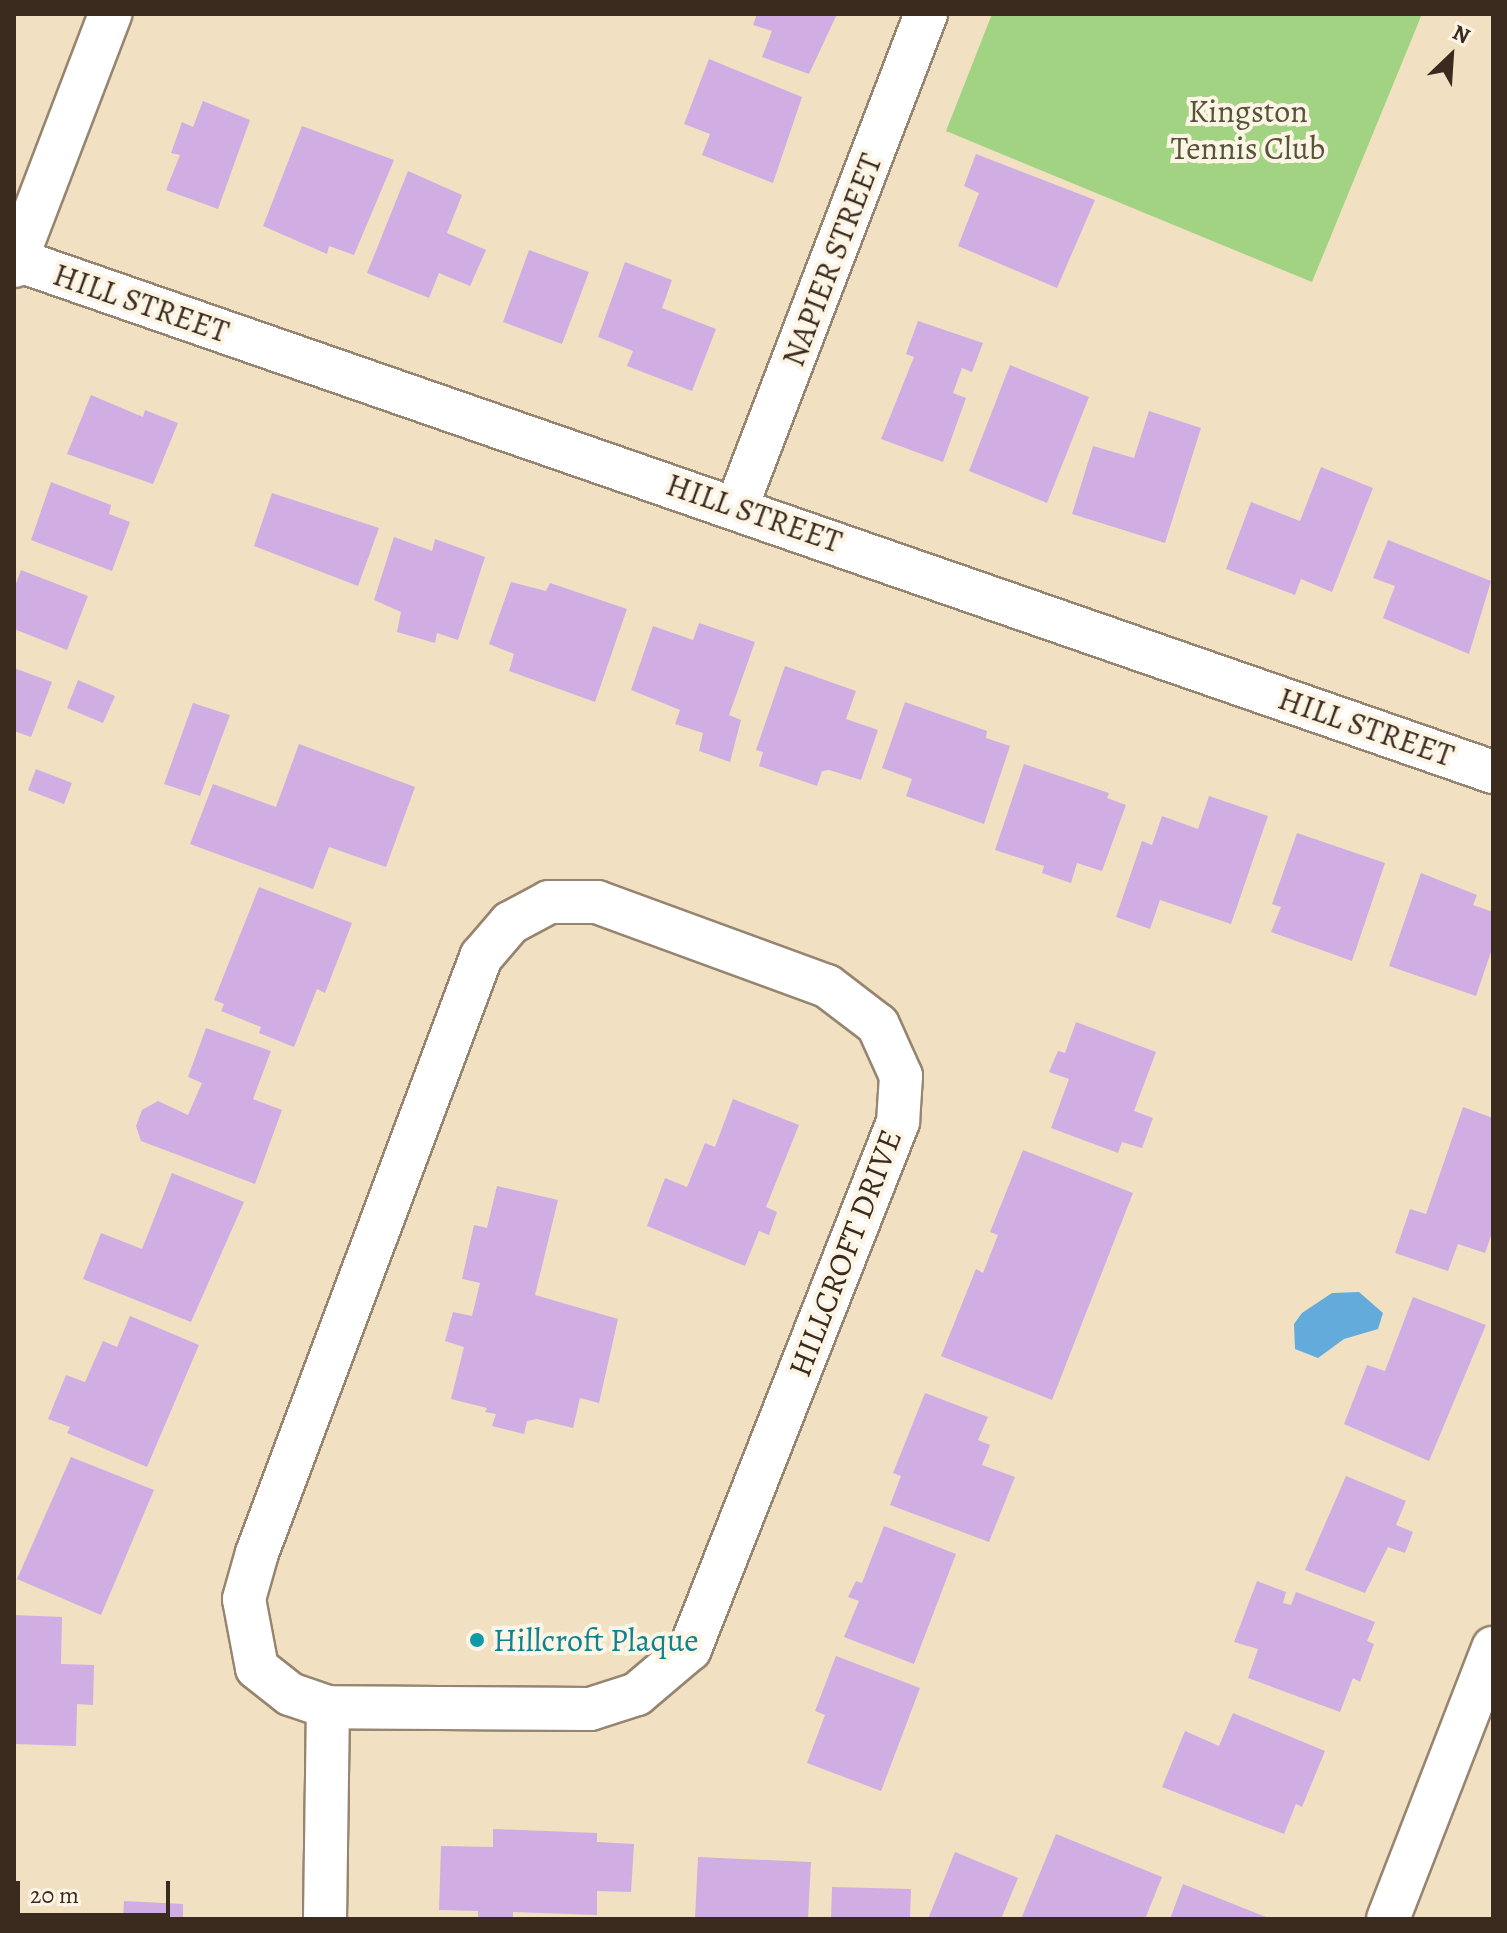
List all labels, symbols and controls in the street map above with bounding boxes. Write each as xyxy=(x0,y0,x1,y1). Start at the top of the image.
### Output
north arrow xyxy=(1411,16,1491,96)
text: N xyxy=(1448,17,1475,51)
park label: Kingston Tennis Club xyxy=(1171,93,1325,168)
street label: NAPIER STREET xyxy=(774,148,890,372)
street label: HILL STREET xyxy=(48,255,234,351)
street label: HILL STREET xyxy=(661,465,847,561)
street label: HILL STREET xyxy=(1273,679,1459,775)
street label: HILLCROFT DRIVE xyxy=(780,1124,910,1382)
place label: Hillcroft Plaque xyxy=(493,1621,699,1659)
marker: Hillcroft Plaque xyxy=(468,1631,486,1649)
scale bar xyxy=(20,1865,174,1915)
text: 20 m xyxy=(30,1879,79,1911)

